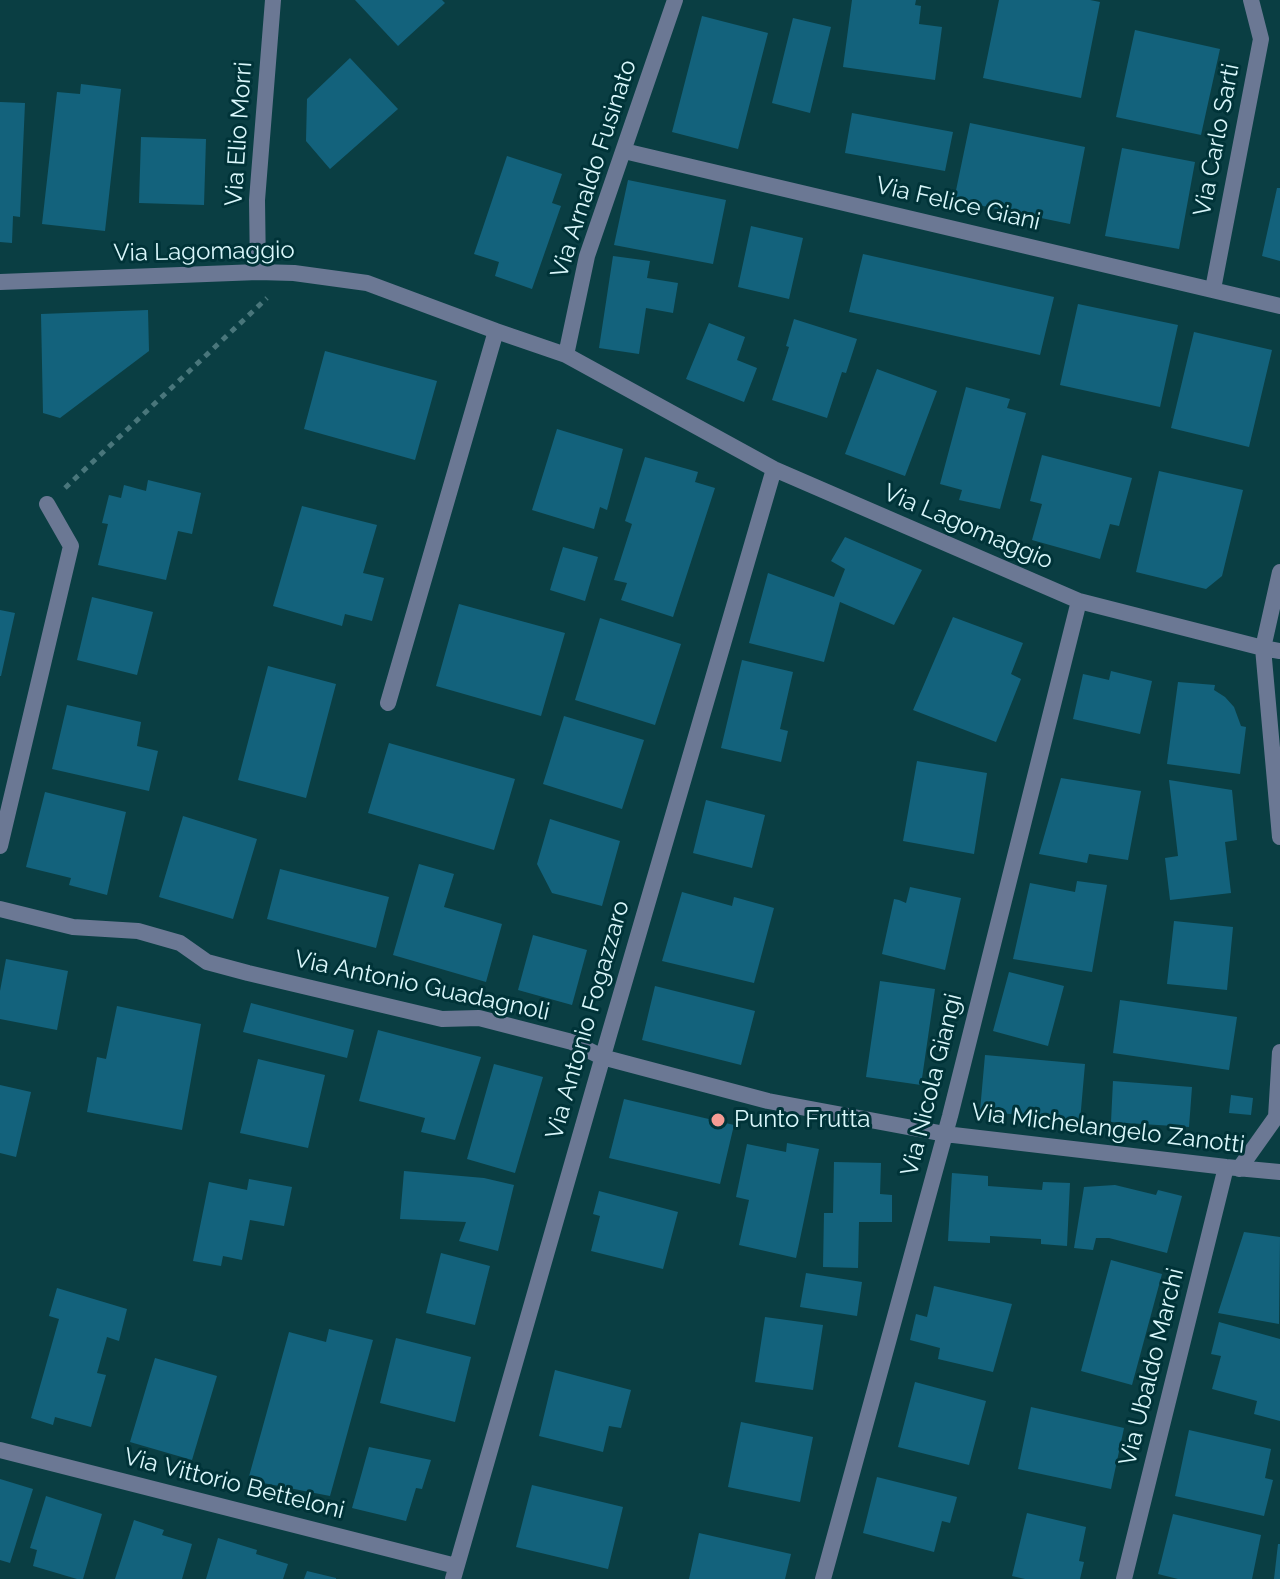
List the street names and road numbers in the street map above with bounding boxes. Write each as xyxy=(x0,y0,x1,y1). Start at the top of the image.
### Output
street label: Via Arnaldo Fusinato xyxy=(545,56,643,282)
street label: Via Elio Morri xyxy=(220,61,258,207)
street label: Via Carlo Sarti xyxy=(1188,61,1246,219)
street label: Via Felice Giani xyxy=(873,171,1043,237)
street label: Via Lagomaggio xyxy=(113,236,295,268)
street label: Via Lagomaggio xyxy=(879,478,1057,576)
street label: Via Antonio Fogazzaro xyxy=(540,897,636,1143)
street label: Via Antonio Guadagnoli xyxy=(292,945,552,1027)
street label: Via Nicola Giangi xyxy=(895,991,969,1179)
street label: Via Michelangelo Zanotti xyxy=(970,1098,1246,1160)
street label: Via Ubaldo Marchi xyxy=(1113,1265,1191,1469)
street label: Via Vittorio Betteloni xyxy=(121,1443,347,1525)

